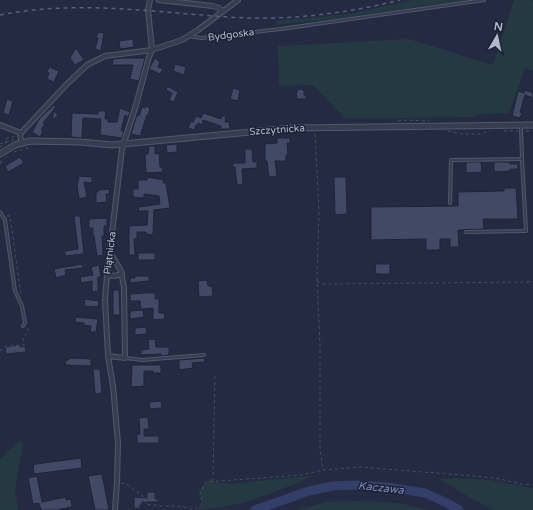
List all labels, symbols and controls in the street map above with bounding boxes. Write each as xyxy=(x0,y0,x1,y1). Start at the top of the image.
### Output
north arrow xyxy=(477,16,517,56)
text: N xyxy=(493,20,504,34)
street label: Bydgoska xyxy=(207,26,255,44)
street label: Szczytnicka xyxy=(249,122,305,138)
street label: Piątnicka xyxy=(101,231,119,275)
water label: Kaczawa xyxy=(358,479,405,497)

